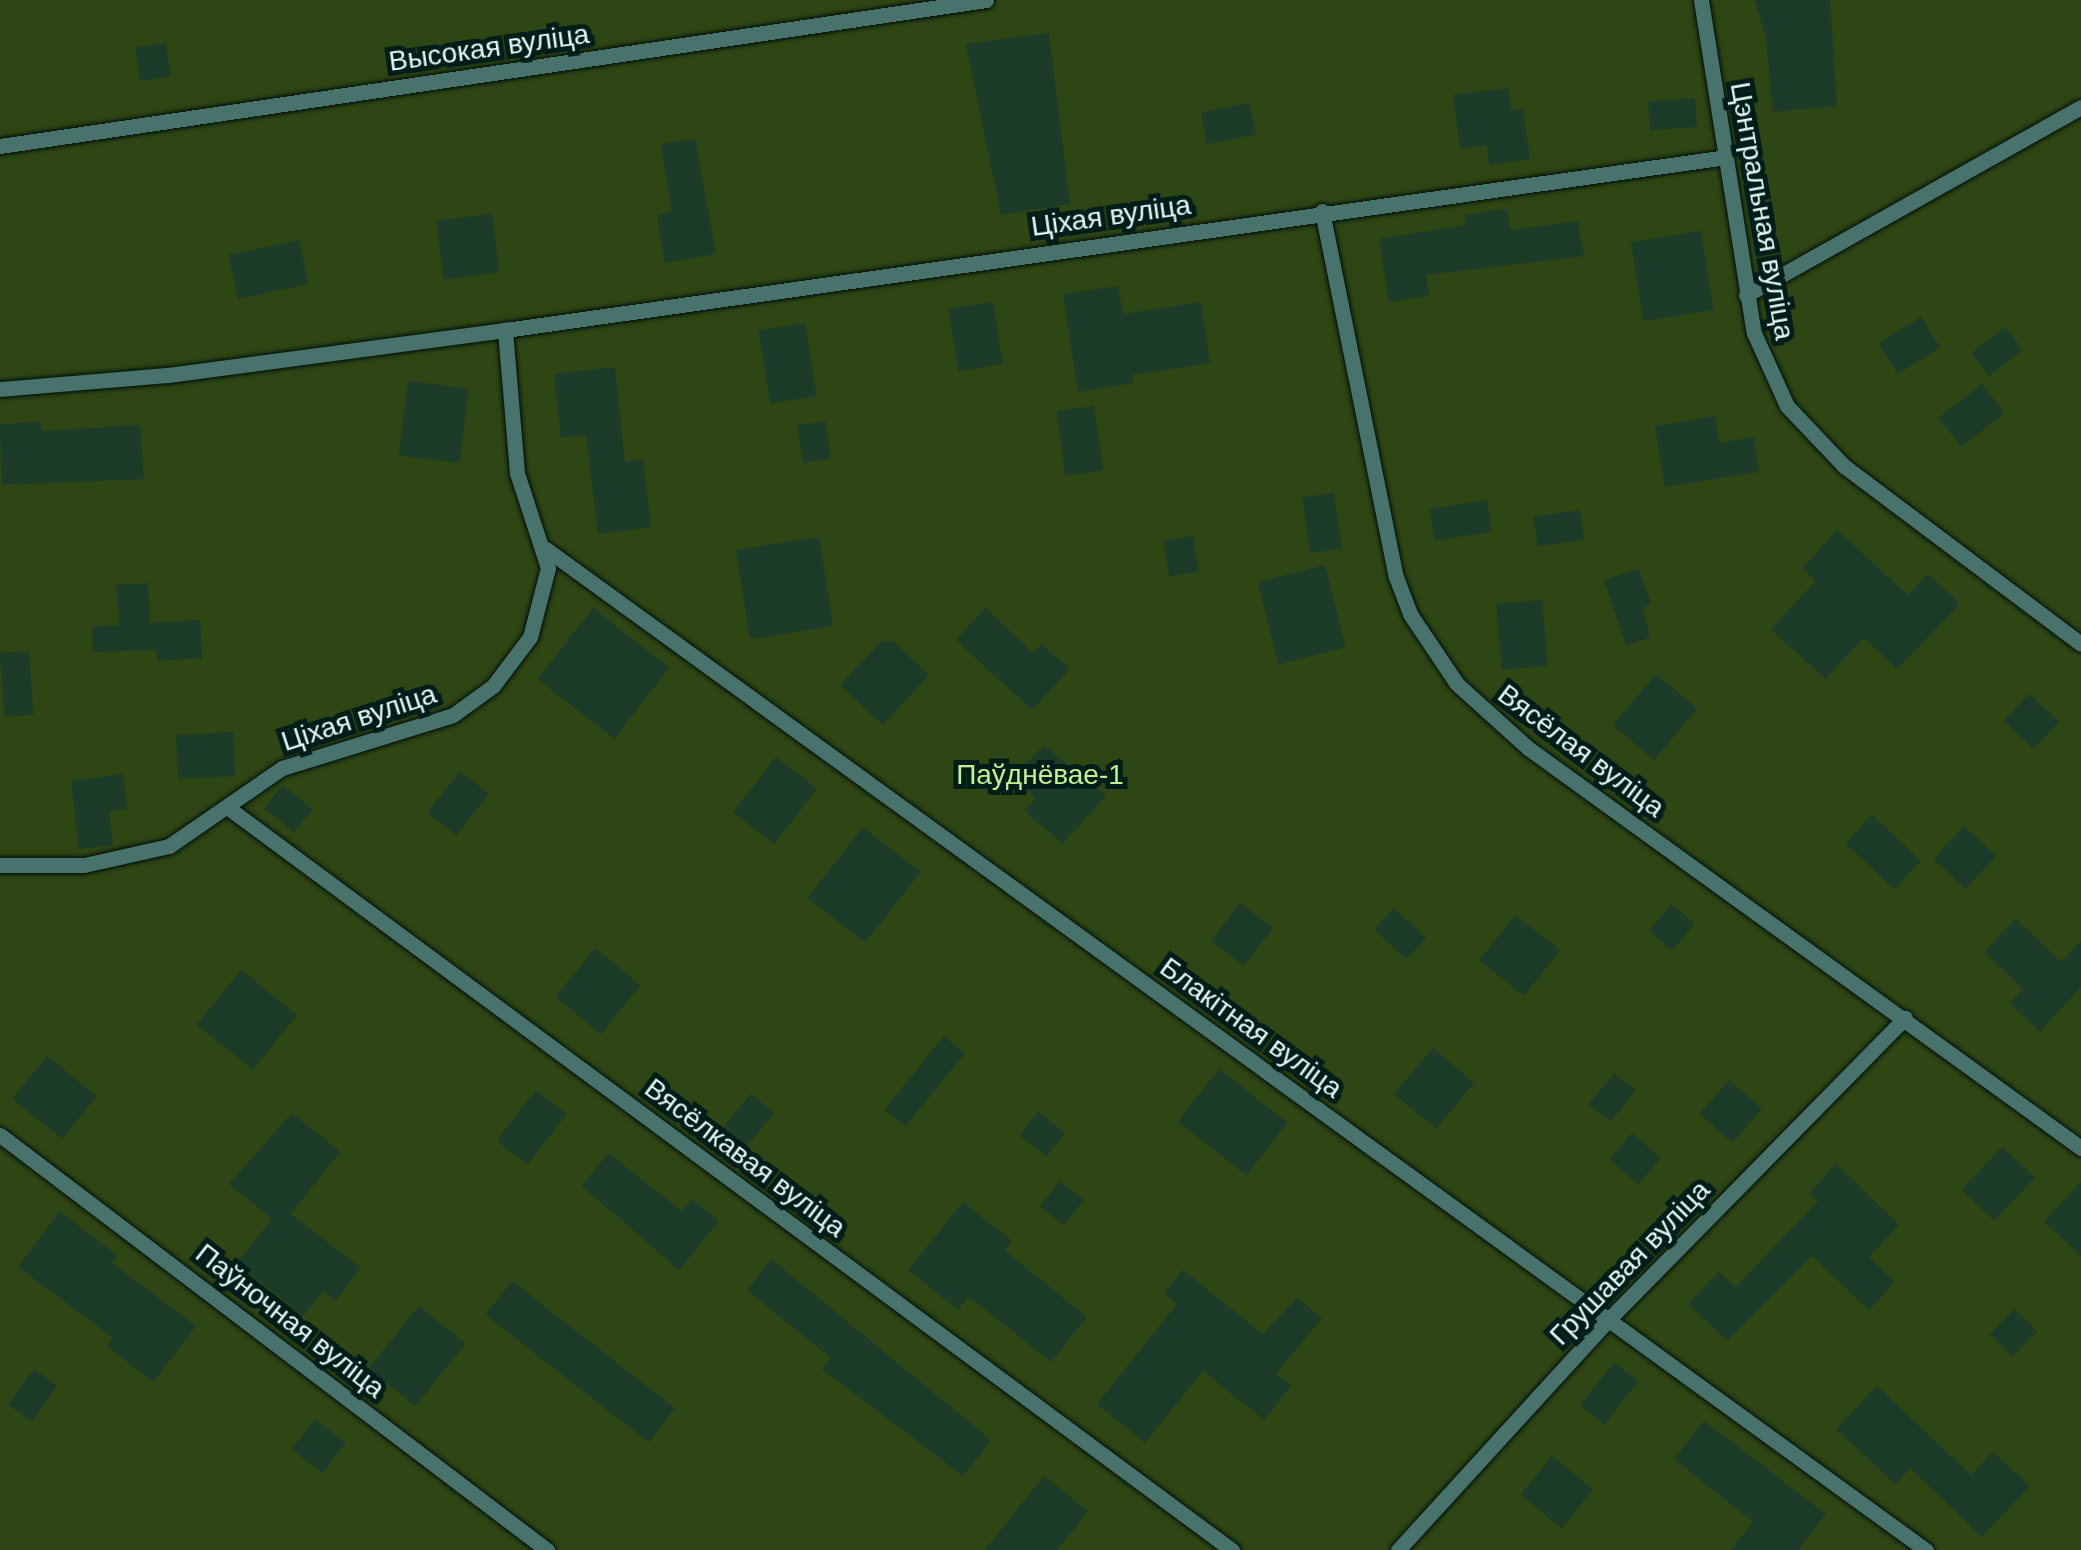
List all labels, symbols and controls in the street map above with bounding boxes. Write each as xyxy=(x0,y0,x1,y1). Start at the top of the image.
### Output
street label: Высокая вуліца xyxy=(387,17,591,79)
street label: Цэнтральная вуліца xyxy=(1723,79,1801,343)
street label: Ціхая вуліца xyxy=(1029,188,1193,244)
street label: Ціхая вуліца xyxy=(277,677,441,759)
street label: Вясёлая вуліца xyxy=(1491,677,1671,825)
park label: Паўднёвае-1 xyxy=(956,758,1124,792)
street label: Блакітная вуліца xyxy=(1153,951,1349,1105)
street label: Вясёлкавая вуліца xyxy=(638,1072,852,1244)
street label: Грушавая вуліца xyxy=(1543,1174,1717,1352)
street label: Паўночная вуліца xyxy=(189,1237,391,1405)

